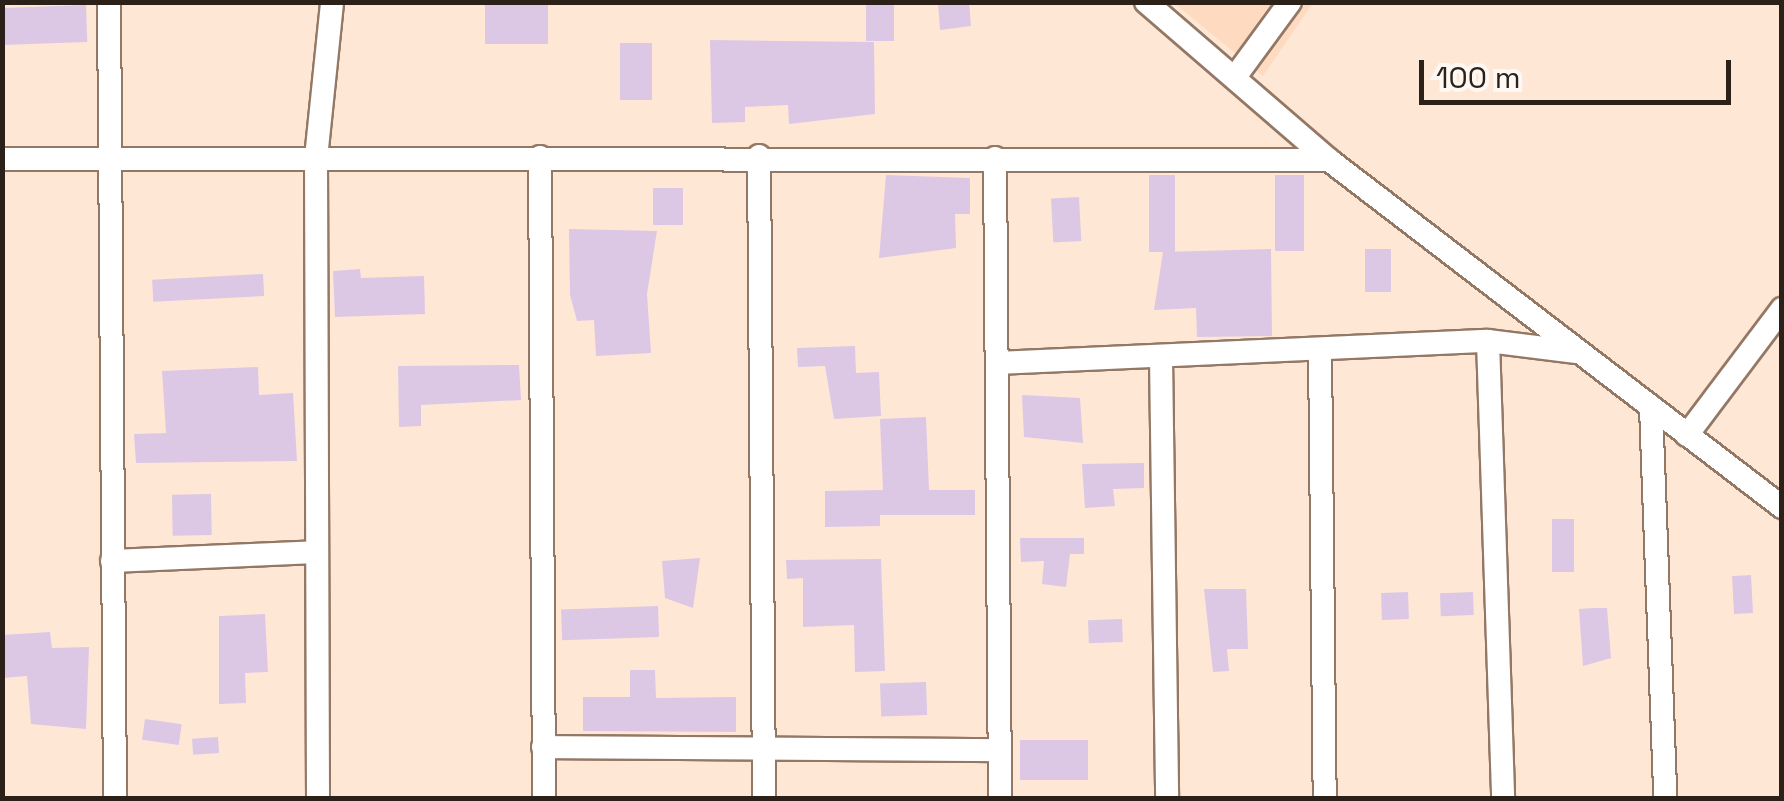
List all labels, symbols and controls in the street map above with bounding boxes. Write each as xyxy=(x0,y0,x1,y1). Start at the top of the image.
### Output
scale bar xyxy=(1424,40,1736,102)
text: 100 m xyxy=(1436,58,1521,97)

